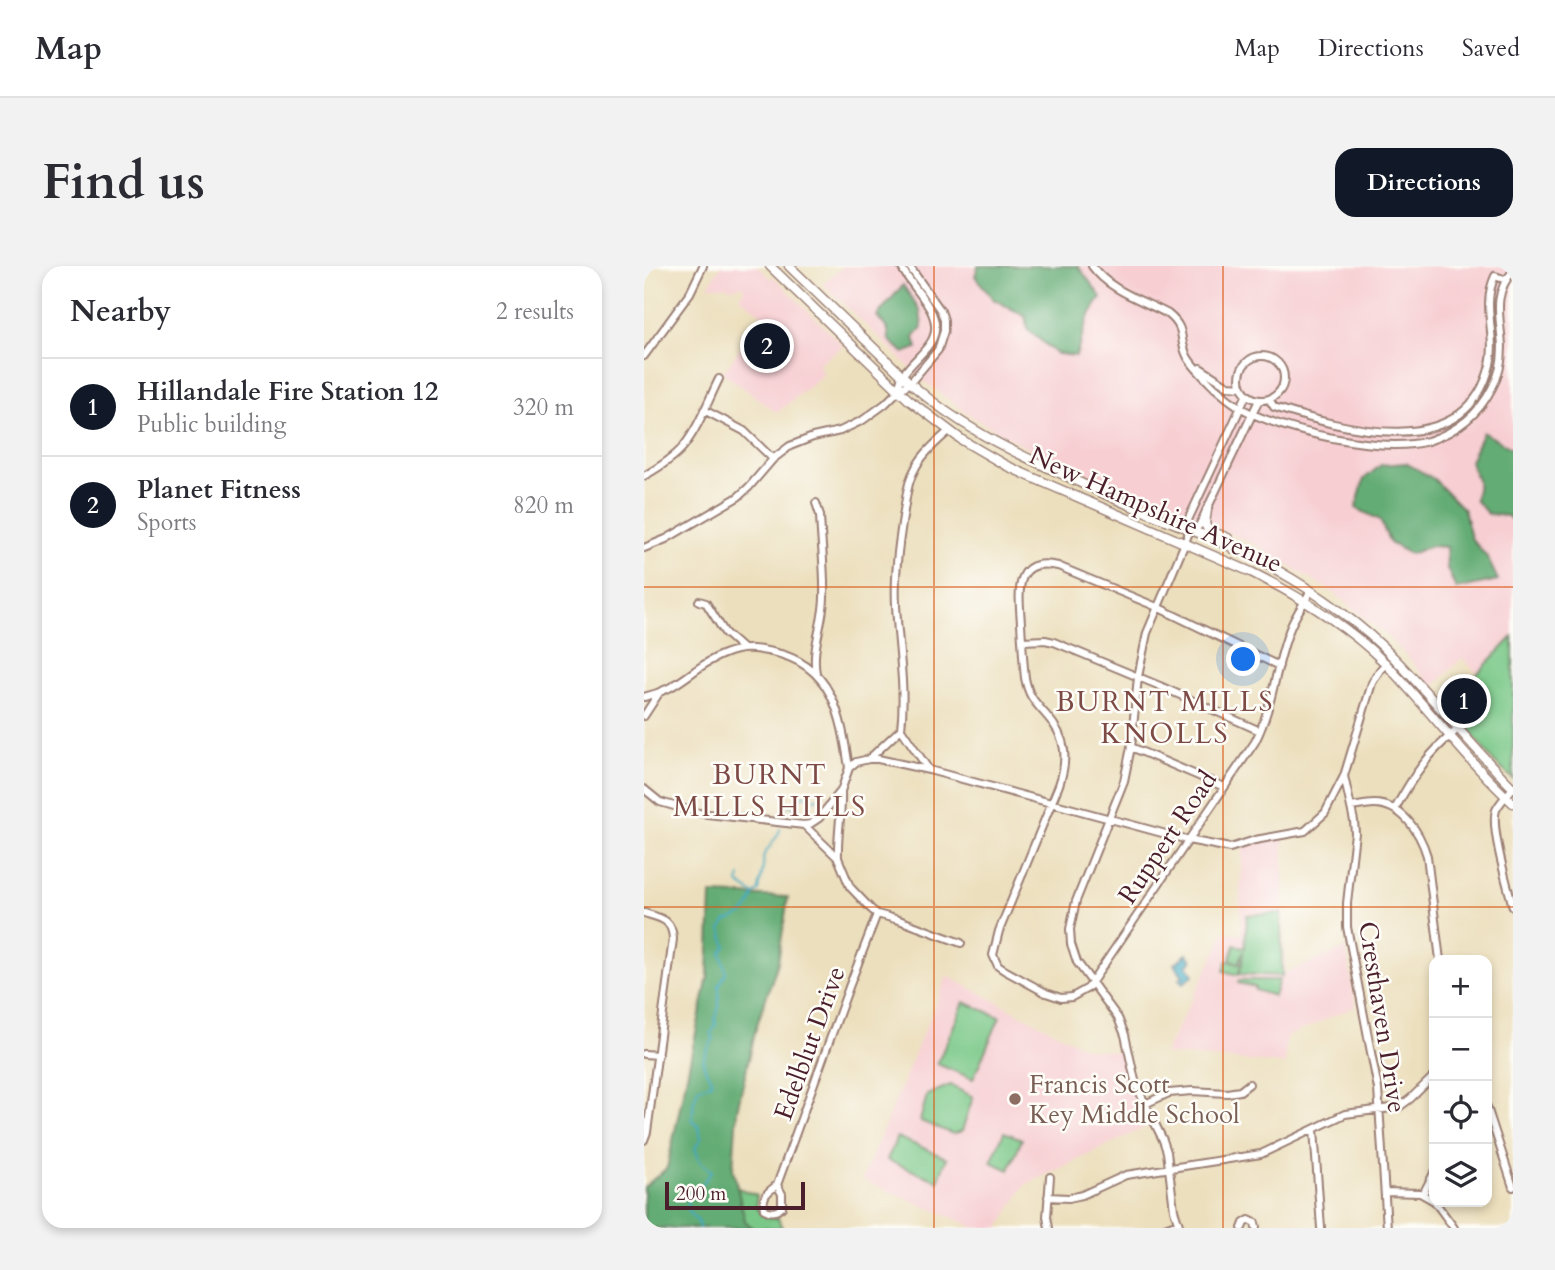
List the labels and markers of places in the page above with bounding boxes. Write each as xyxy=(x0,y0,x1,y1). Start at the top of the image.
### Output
pin: 2 xyxy=(744,320,790,372)
pin: 1 xyxy=(1441,675,1487,727)
place label: Francis Scott Key Middle School xyxy=(1029,1067,1240,1132)
marker: Francis Scott Key Middle School xyxy=(1007,1091,1023,1107)

